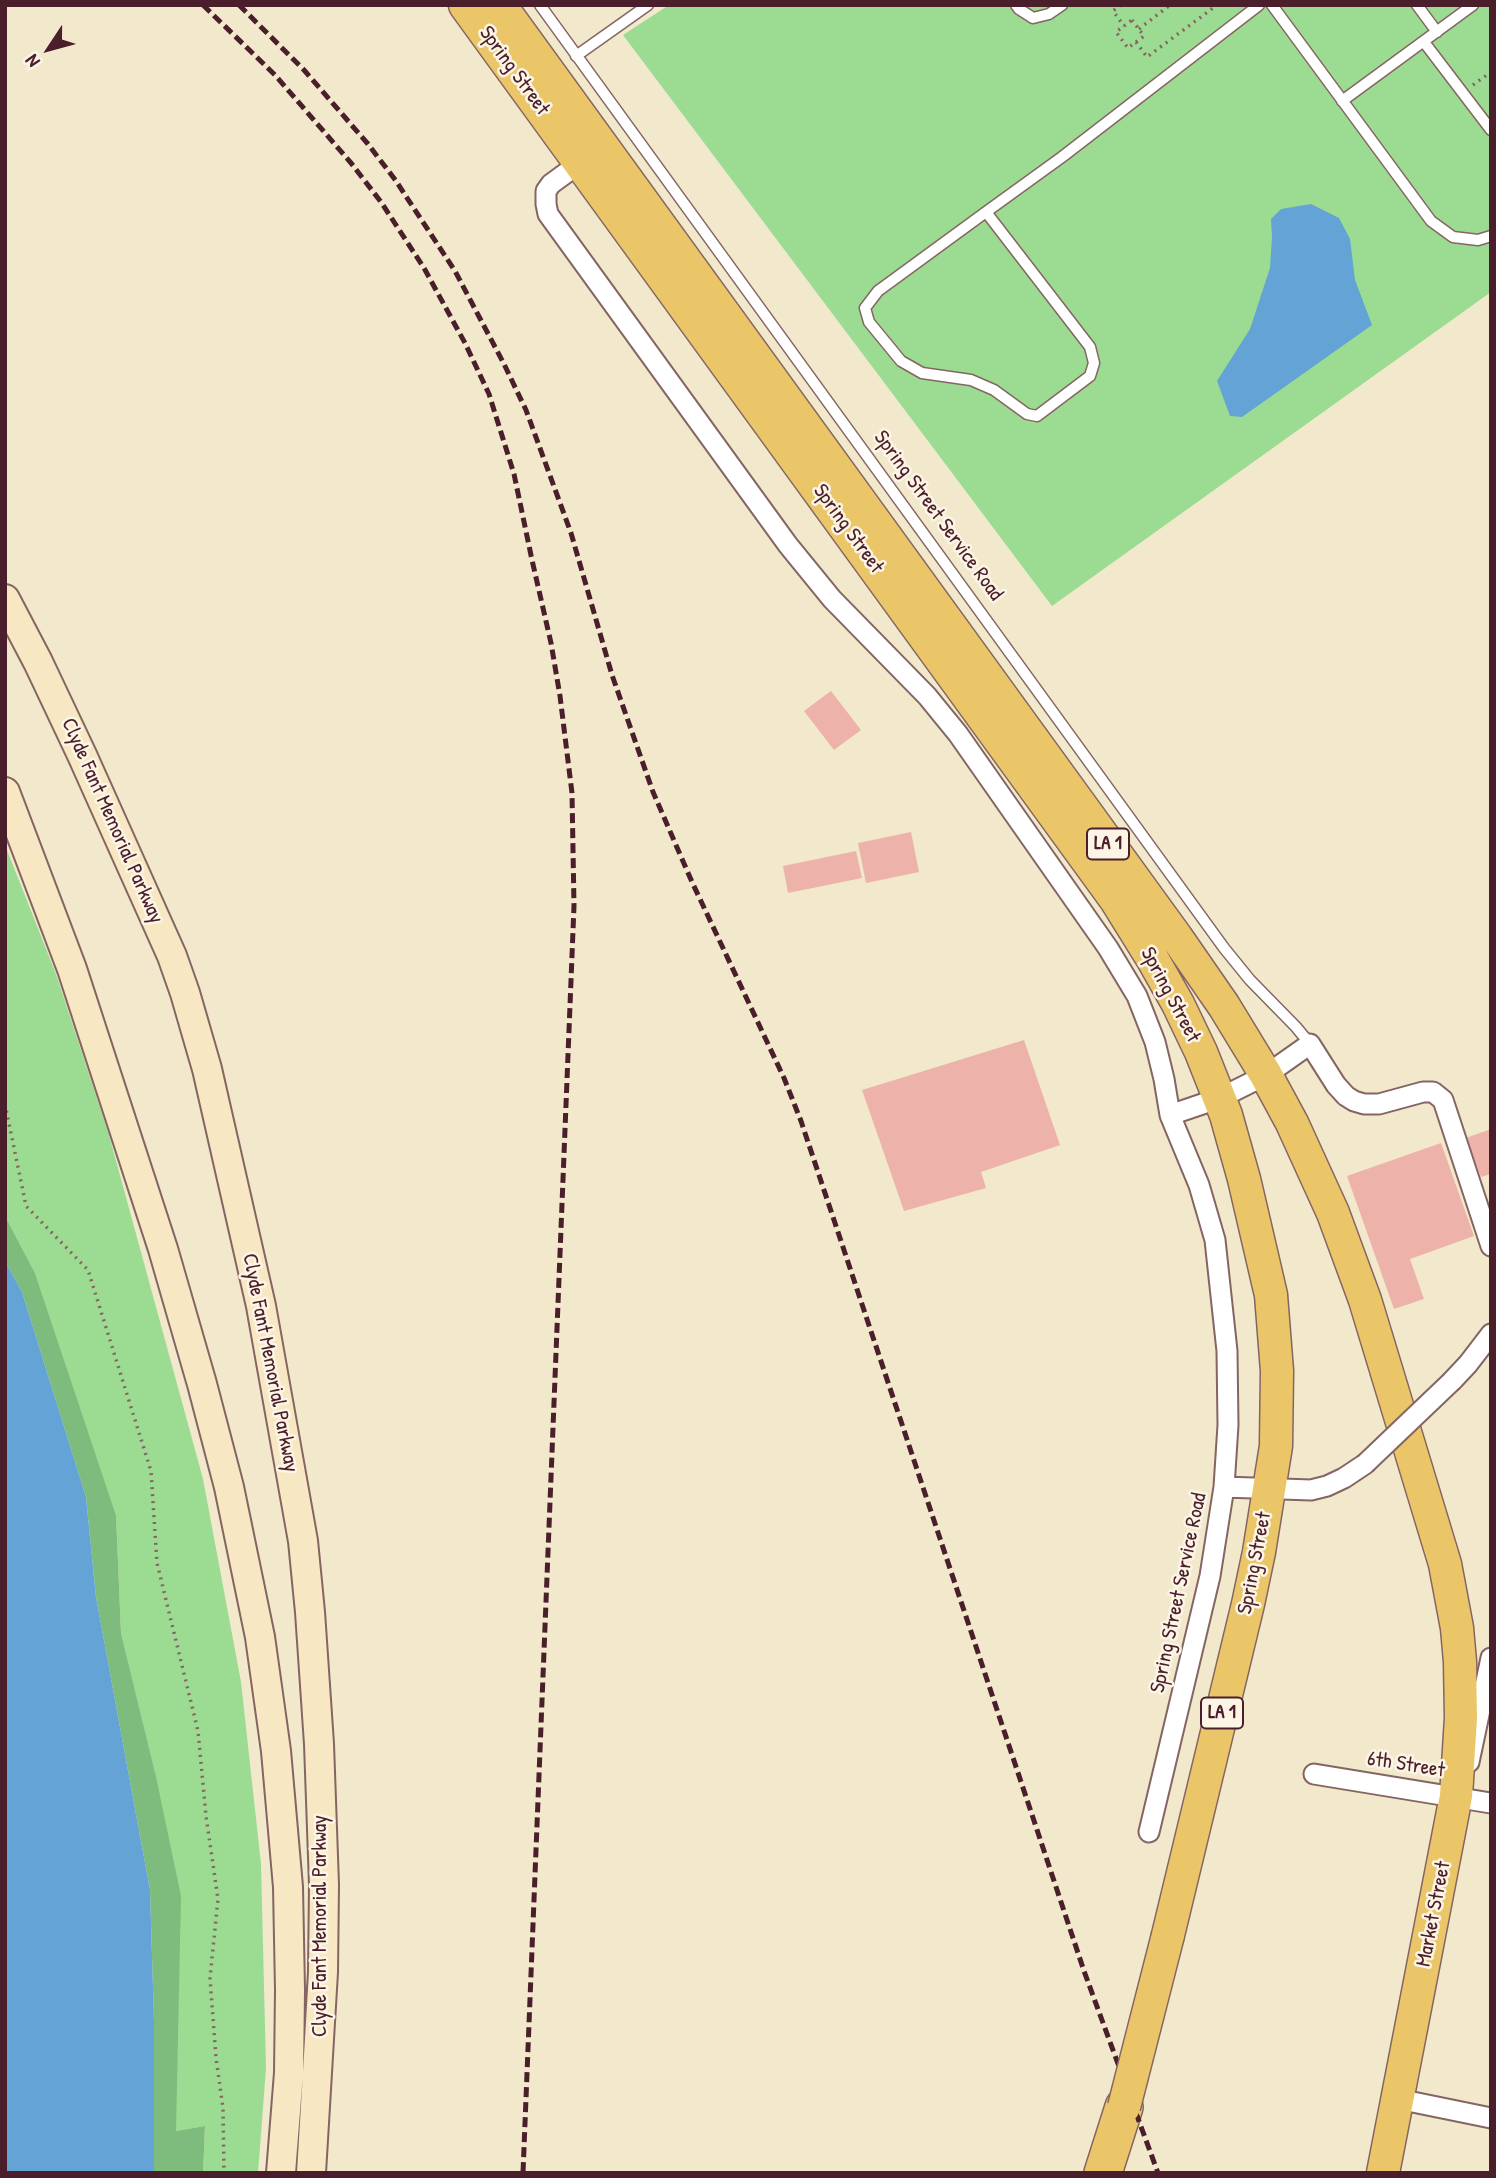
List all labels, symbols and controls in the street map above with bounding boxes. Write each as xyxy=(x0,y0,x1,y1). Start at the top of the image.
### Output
north arrow xyxy=(14,14,84,84)
street label: Spring Street xyxy=(473,22,555,120)
text: N xyxy=(19,50,46,73)
street label: Spring Street Service Road xyxy=(868,426,1008,606)
street label: Spring Street xyxy=(807,480,889,578)
street label: Clyde Fant Memorial Parkway xyxy=(55,714,169,928)
road number: LA 1 xyxy=(1087,828,1129,860)
street label: Spring Street xyxy=(1134,943,1206,1047)
street label: Clyde Fant Memorial Parkway xyxy=(236,1252,304,1474)
street label: Spring Street Service Road xyxy=(1145,1491,1213,1695)
street label: Spring Street xyxy=(1233,1510,1277,1616)
road number: LA 1 xyxy=(1201,1698,1243,1728)
street label: 6th Street xyxy=(1365,1746,1447,1784)
street label: Clyde Fant Memorial Parkway xyxy=(307,1815,333,2037)
street label: Market Street xyxy=(1411,1859,1457,1969)

